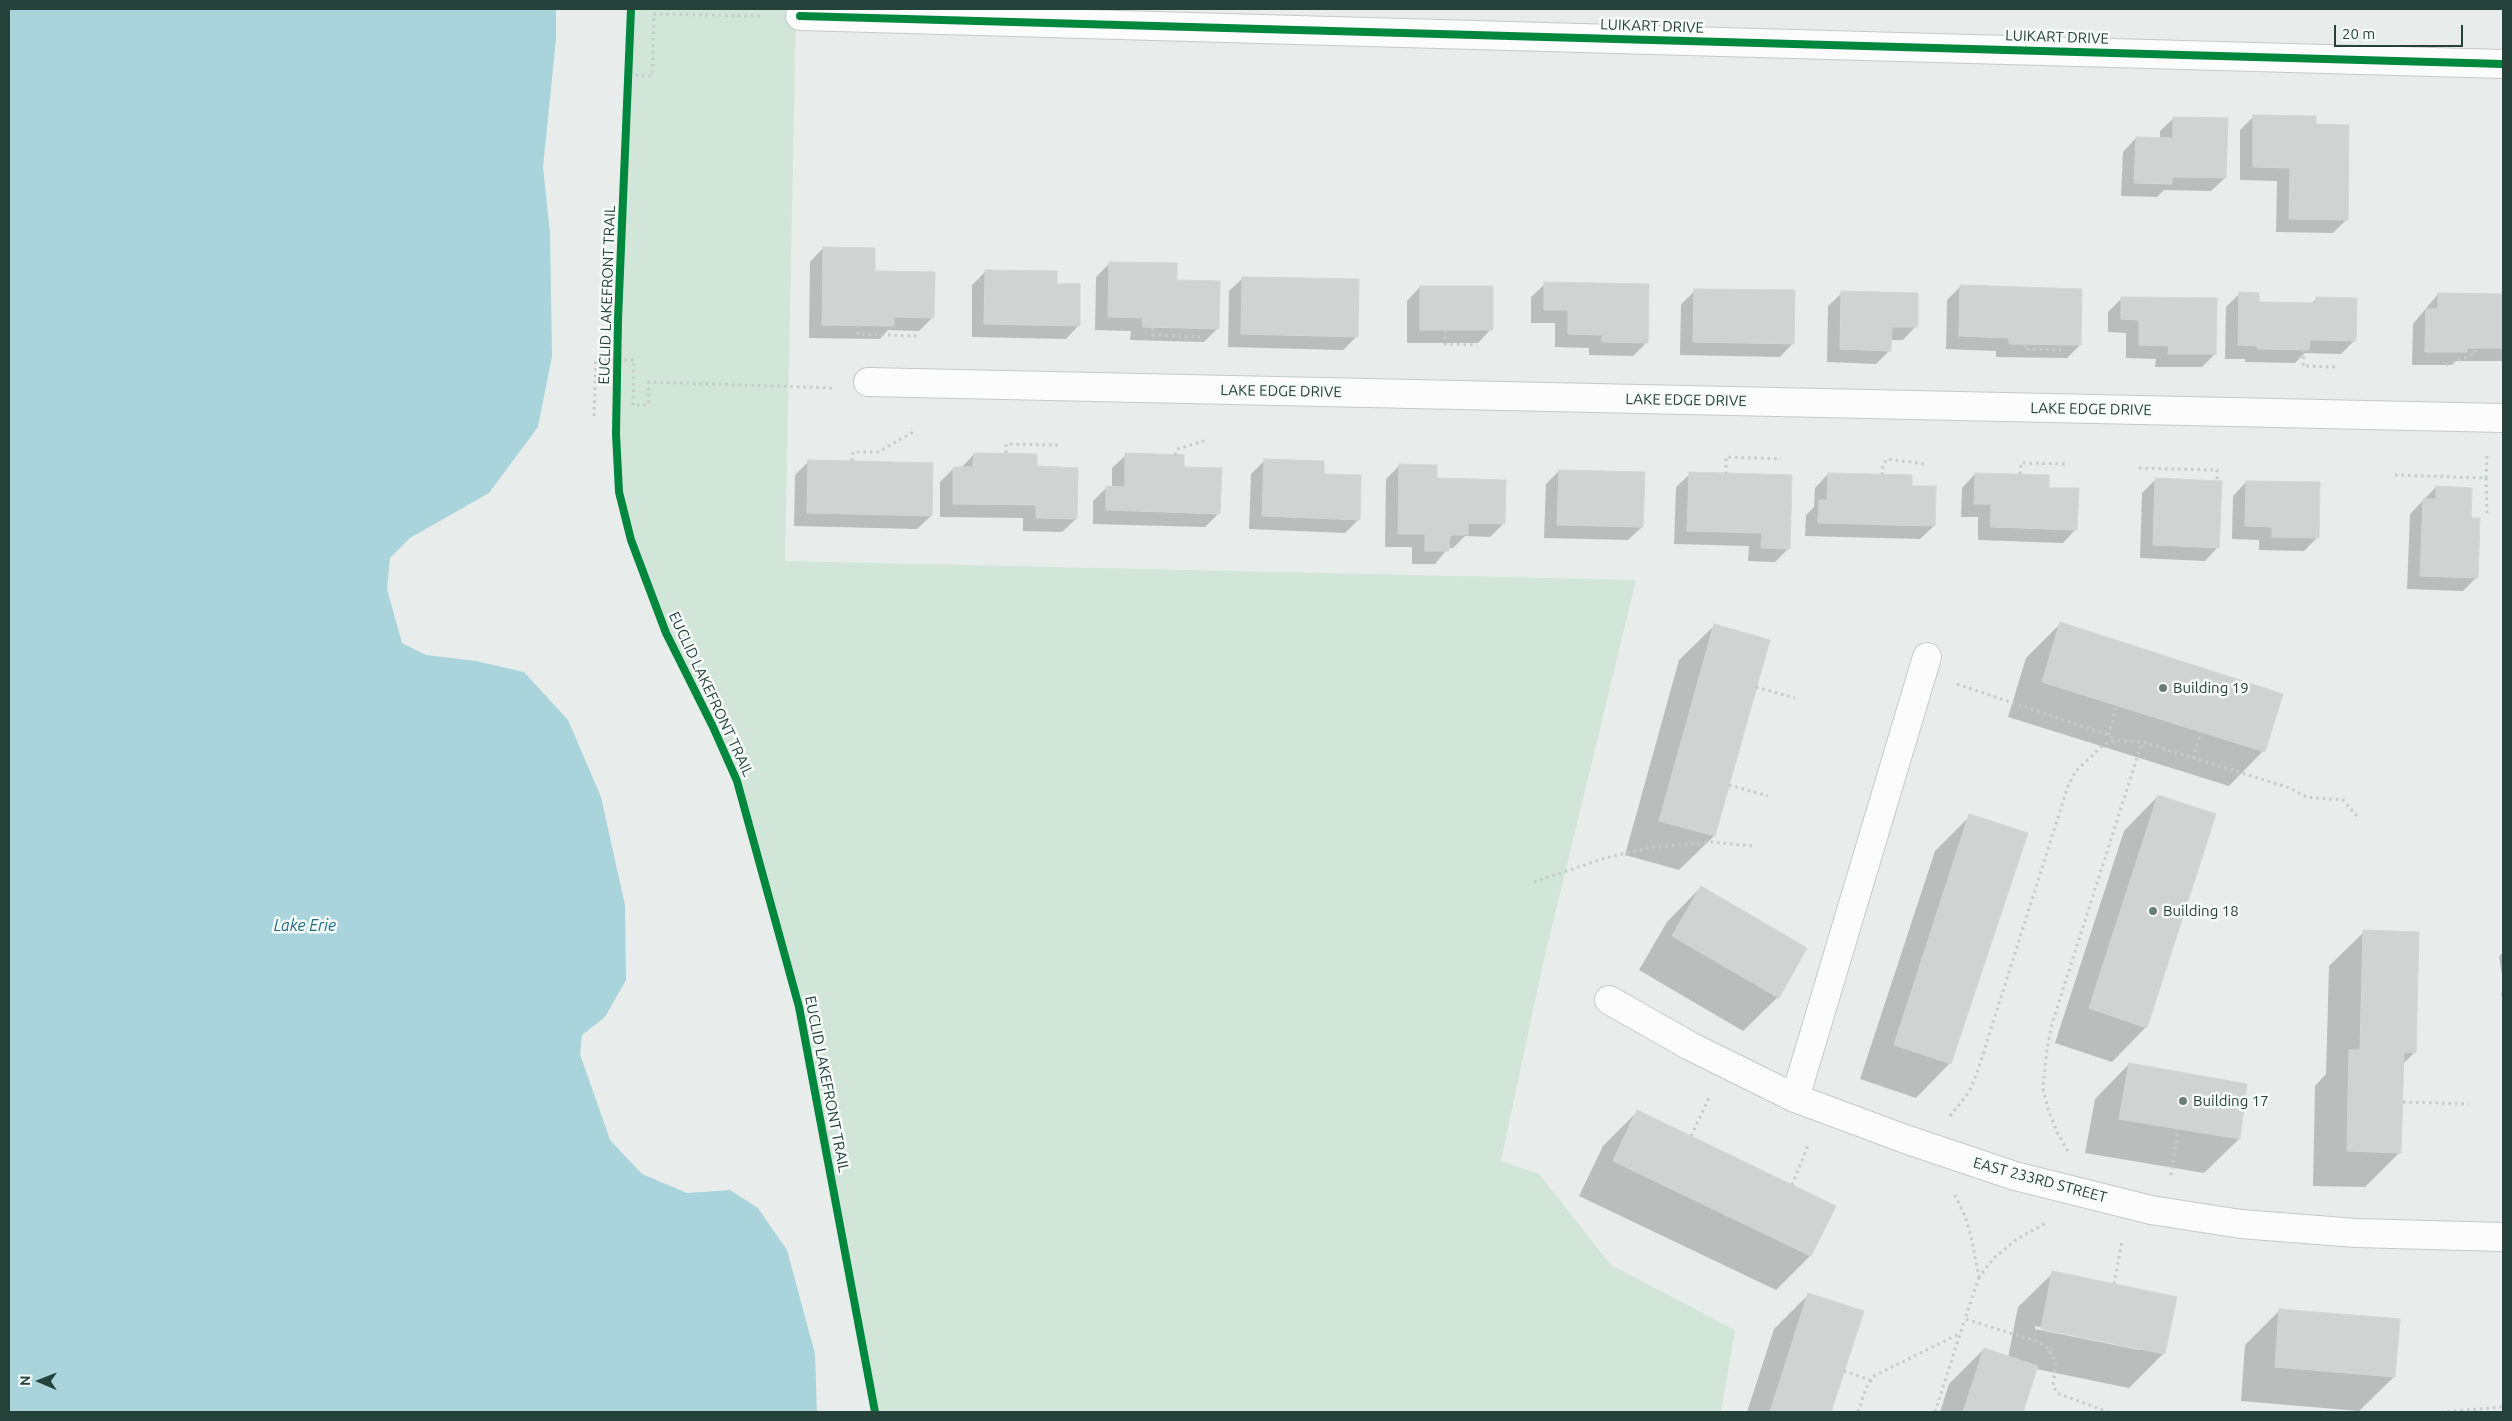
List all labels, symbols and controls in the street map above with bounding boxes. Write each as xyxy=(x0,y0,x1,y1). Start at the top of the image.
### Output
street label: LUIKART DRIVE xyxy=(1600,15,1704,37)
scale bar xyxy=(2337,15,2466,47)
text: 20 m xyxy=(2342,25,2375,42)
street label: LUIKART DRIVE xyxy=(2005,26,2109,48)
street label: EUCLID LAKEFRONT TRAIL xyxy=(595,205,619,385)
street label: LAKE EDGE DRIVE xyxy=(1220,381,1342,401)
street label: LAKE EDGE DRIVE xyxy=(1625,390,1747,410)
street label: LAKE EDGE DRIVE xyxy=(2030,399,2152,419)
street label: EUCLID LAKEFRONT TRAIL xyxy=(665,609,757,779)
place label: Building 19 xyxy=(2173,679,2249,697)
marker: Building 19 xyxy=(2157,682,2169,694)
place label: Building 18 xyxy=(2163,902,2239,920)
marker: Building 18 xyxy=(2147,905,2159,917)
water label: Lake Erie xyxy=(274,916,336,936)
street label: EUCLID LAKEFRONT TRAIL xyxy=(801,994,853,1174)
place label: Building 17 xyxy=(2193,1092,2269,1110)
marker: Building 17 xyxy=(2177,1095,2189,1107)
street label: EAST 233RD STREET xyxy=(1971,1153,2109,1207)
north arrow xyxy=(15,1356,65,1406)
text: N xyxy=(17,1375,33,1386)

